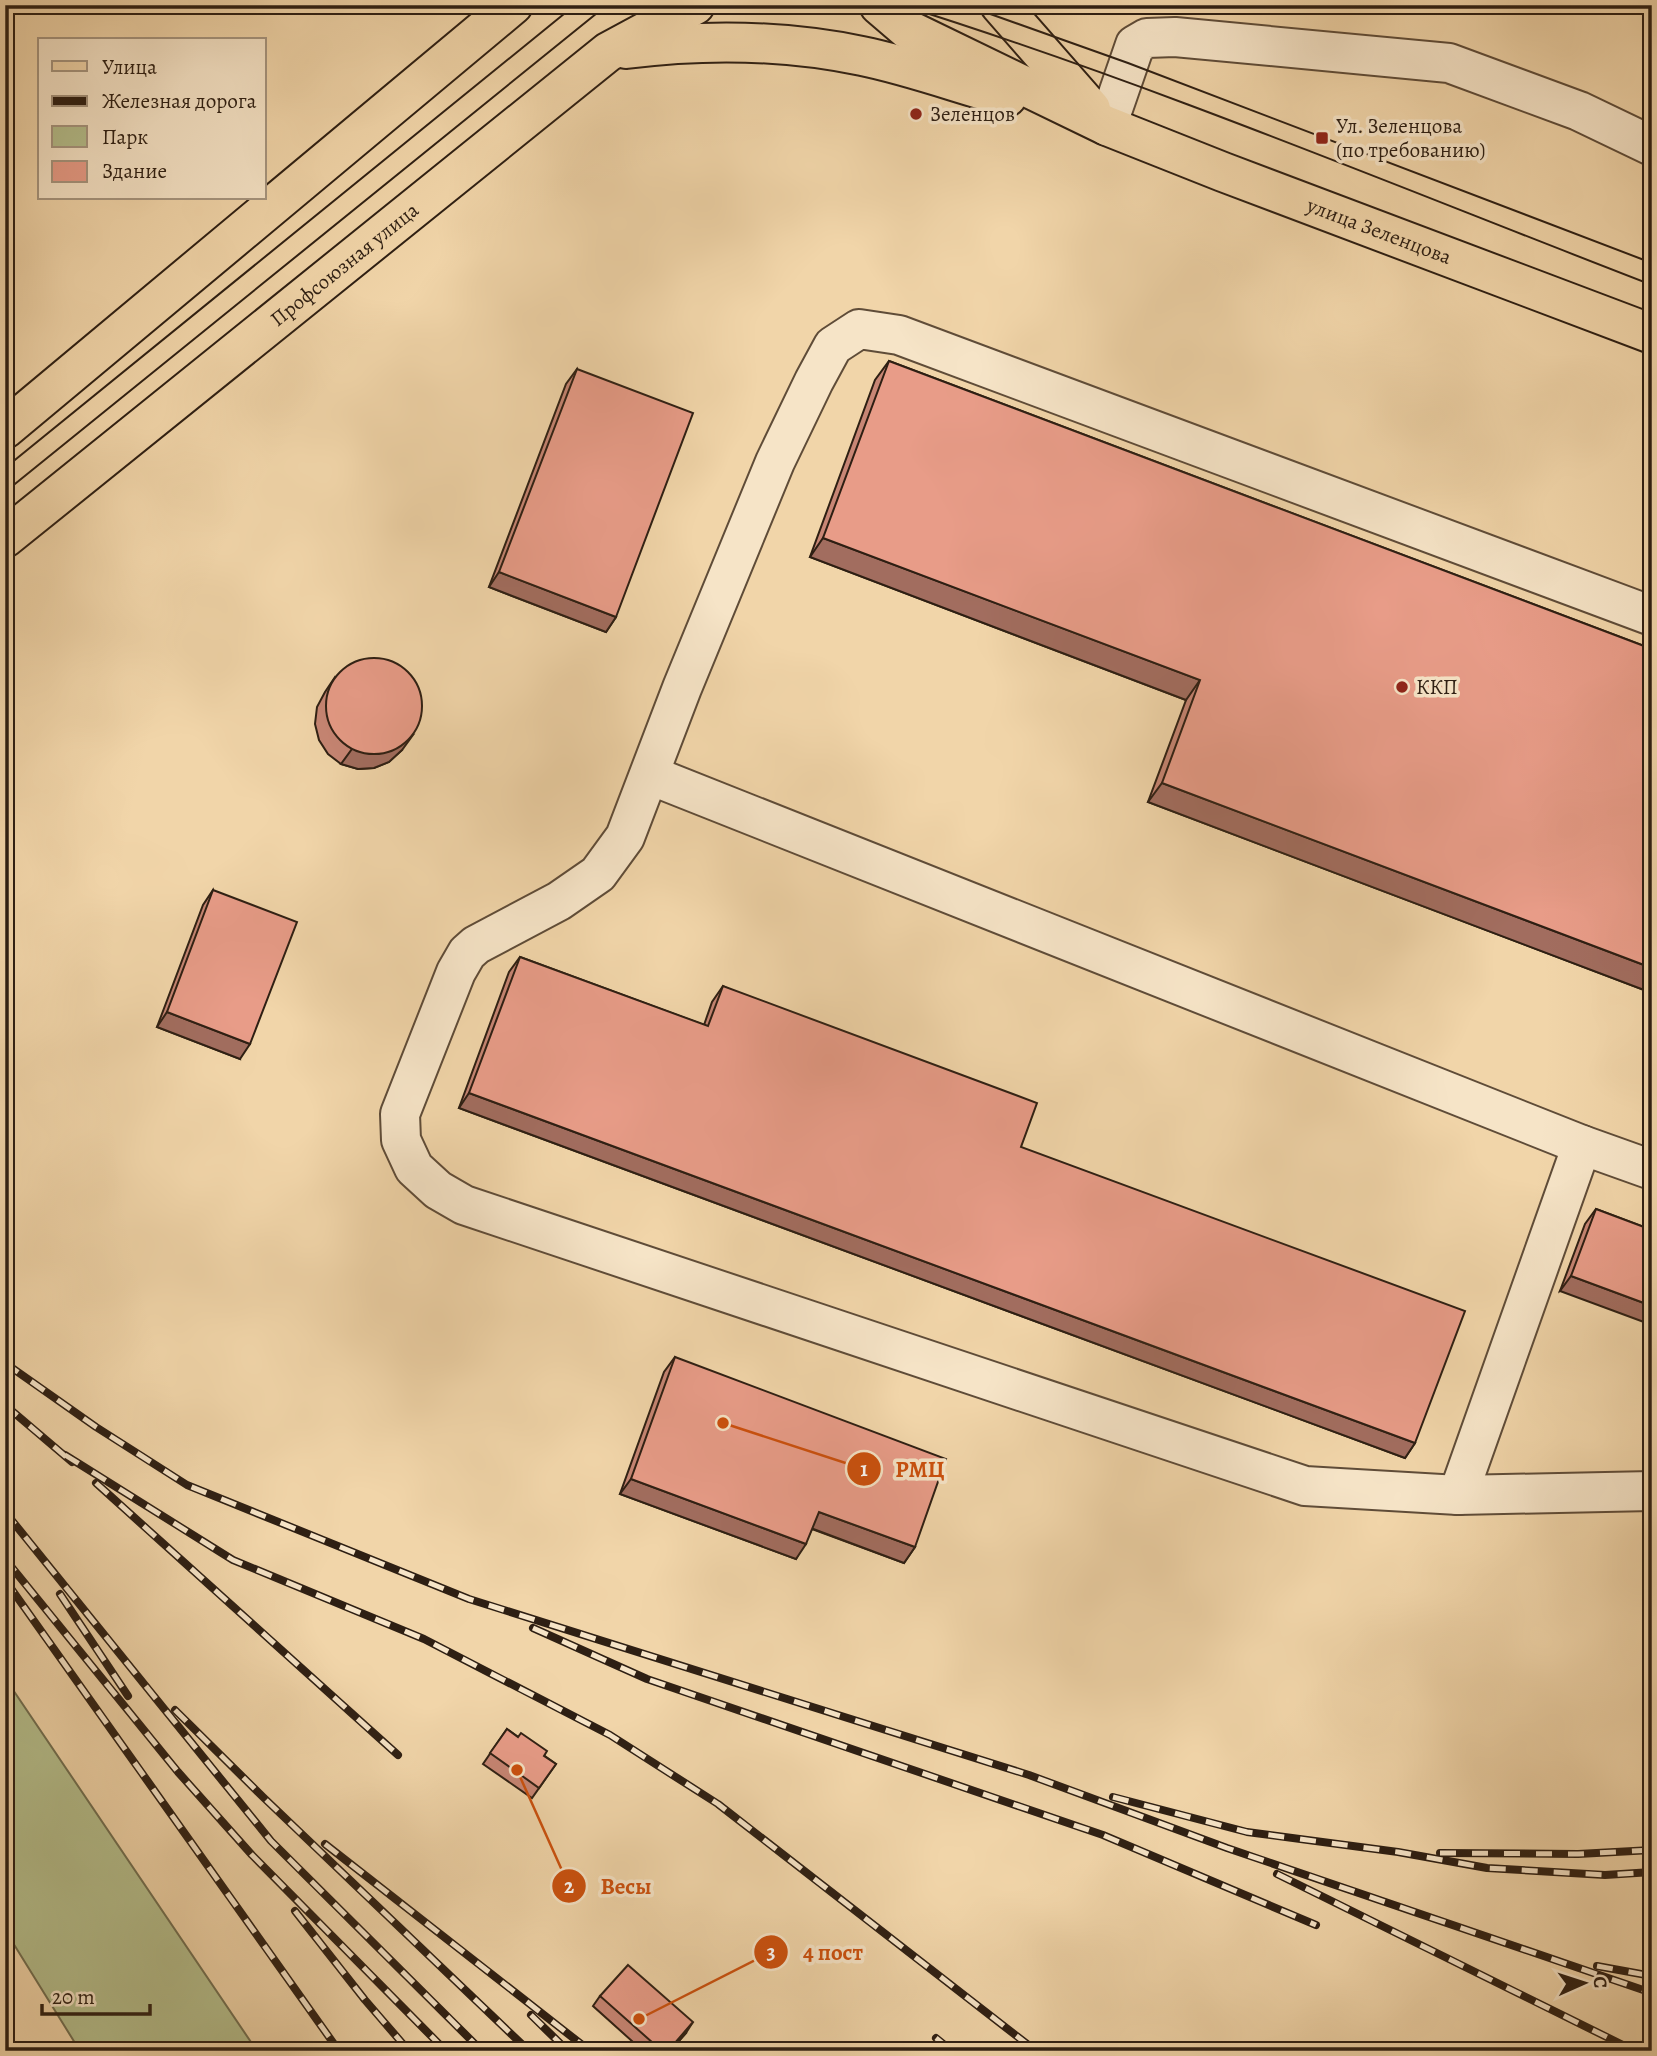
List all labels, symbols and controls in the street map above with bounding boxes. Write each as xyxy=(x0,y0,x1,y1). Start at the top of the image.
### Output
legend xyxy=(38,38,266,200)
text: Улица xyxy=(102,53,157,81)
text: Железная дорога xyxy=(102,87,257,115)
place label: Зеленцов xyxy=(930,100,1015,128)
marker: Зеленцов xyxy=(908,106,924,122)
place label: Ул. Зеленцова (по требованию) xyxy=(1336,112,1485,164)
text: Парк xyxy=(102,123,148,151)
marker: Ул. Зеленцова (по требованию) xyxy=(1314,130,1330,146)
text: Здание xyxy=(102,157,167,185)
street label: улица Зеленцова xyxy=(1302,191,1456,271)
street label: Профсоюзная улица xyxy=(264,196,425,333)
place label: ККП xyxy=(1416,673,1458,701)
marker: ККП xyxy=(1394,679,1410,695)
callout: РМЦ xyxy=(846,1447,959,1491)
text: РМЦ xyxy=(895,1454,945,1485)
text: 1 xyxy=(860,1455,868,1483)
callout: Весы xyxy=(552,1864,666,1908)
text: Весы xyxy=(600,1871,652,1902)
text: 2 xyxy=(564,1872,574,1900)
callout: 4 пост xyxy=(754,1930,877,1974)
text: 4 пост xyxy=(803,1937,864,1968)
text: 3 xyxy=(766,1938,776,1966)
north arrow xyxy=(1548,1948,1618,2018)
scale bar xyxy=(42,1972,150,2016)
text: С xyxy=(1587,1976,1613,1989)
text: 20 m xyxy=(52,1983,95,2011)

